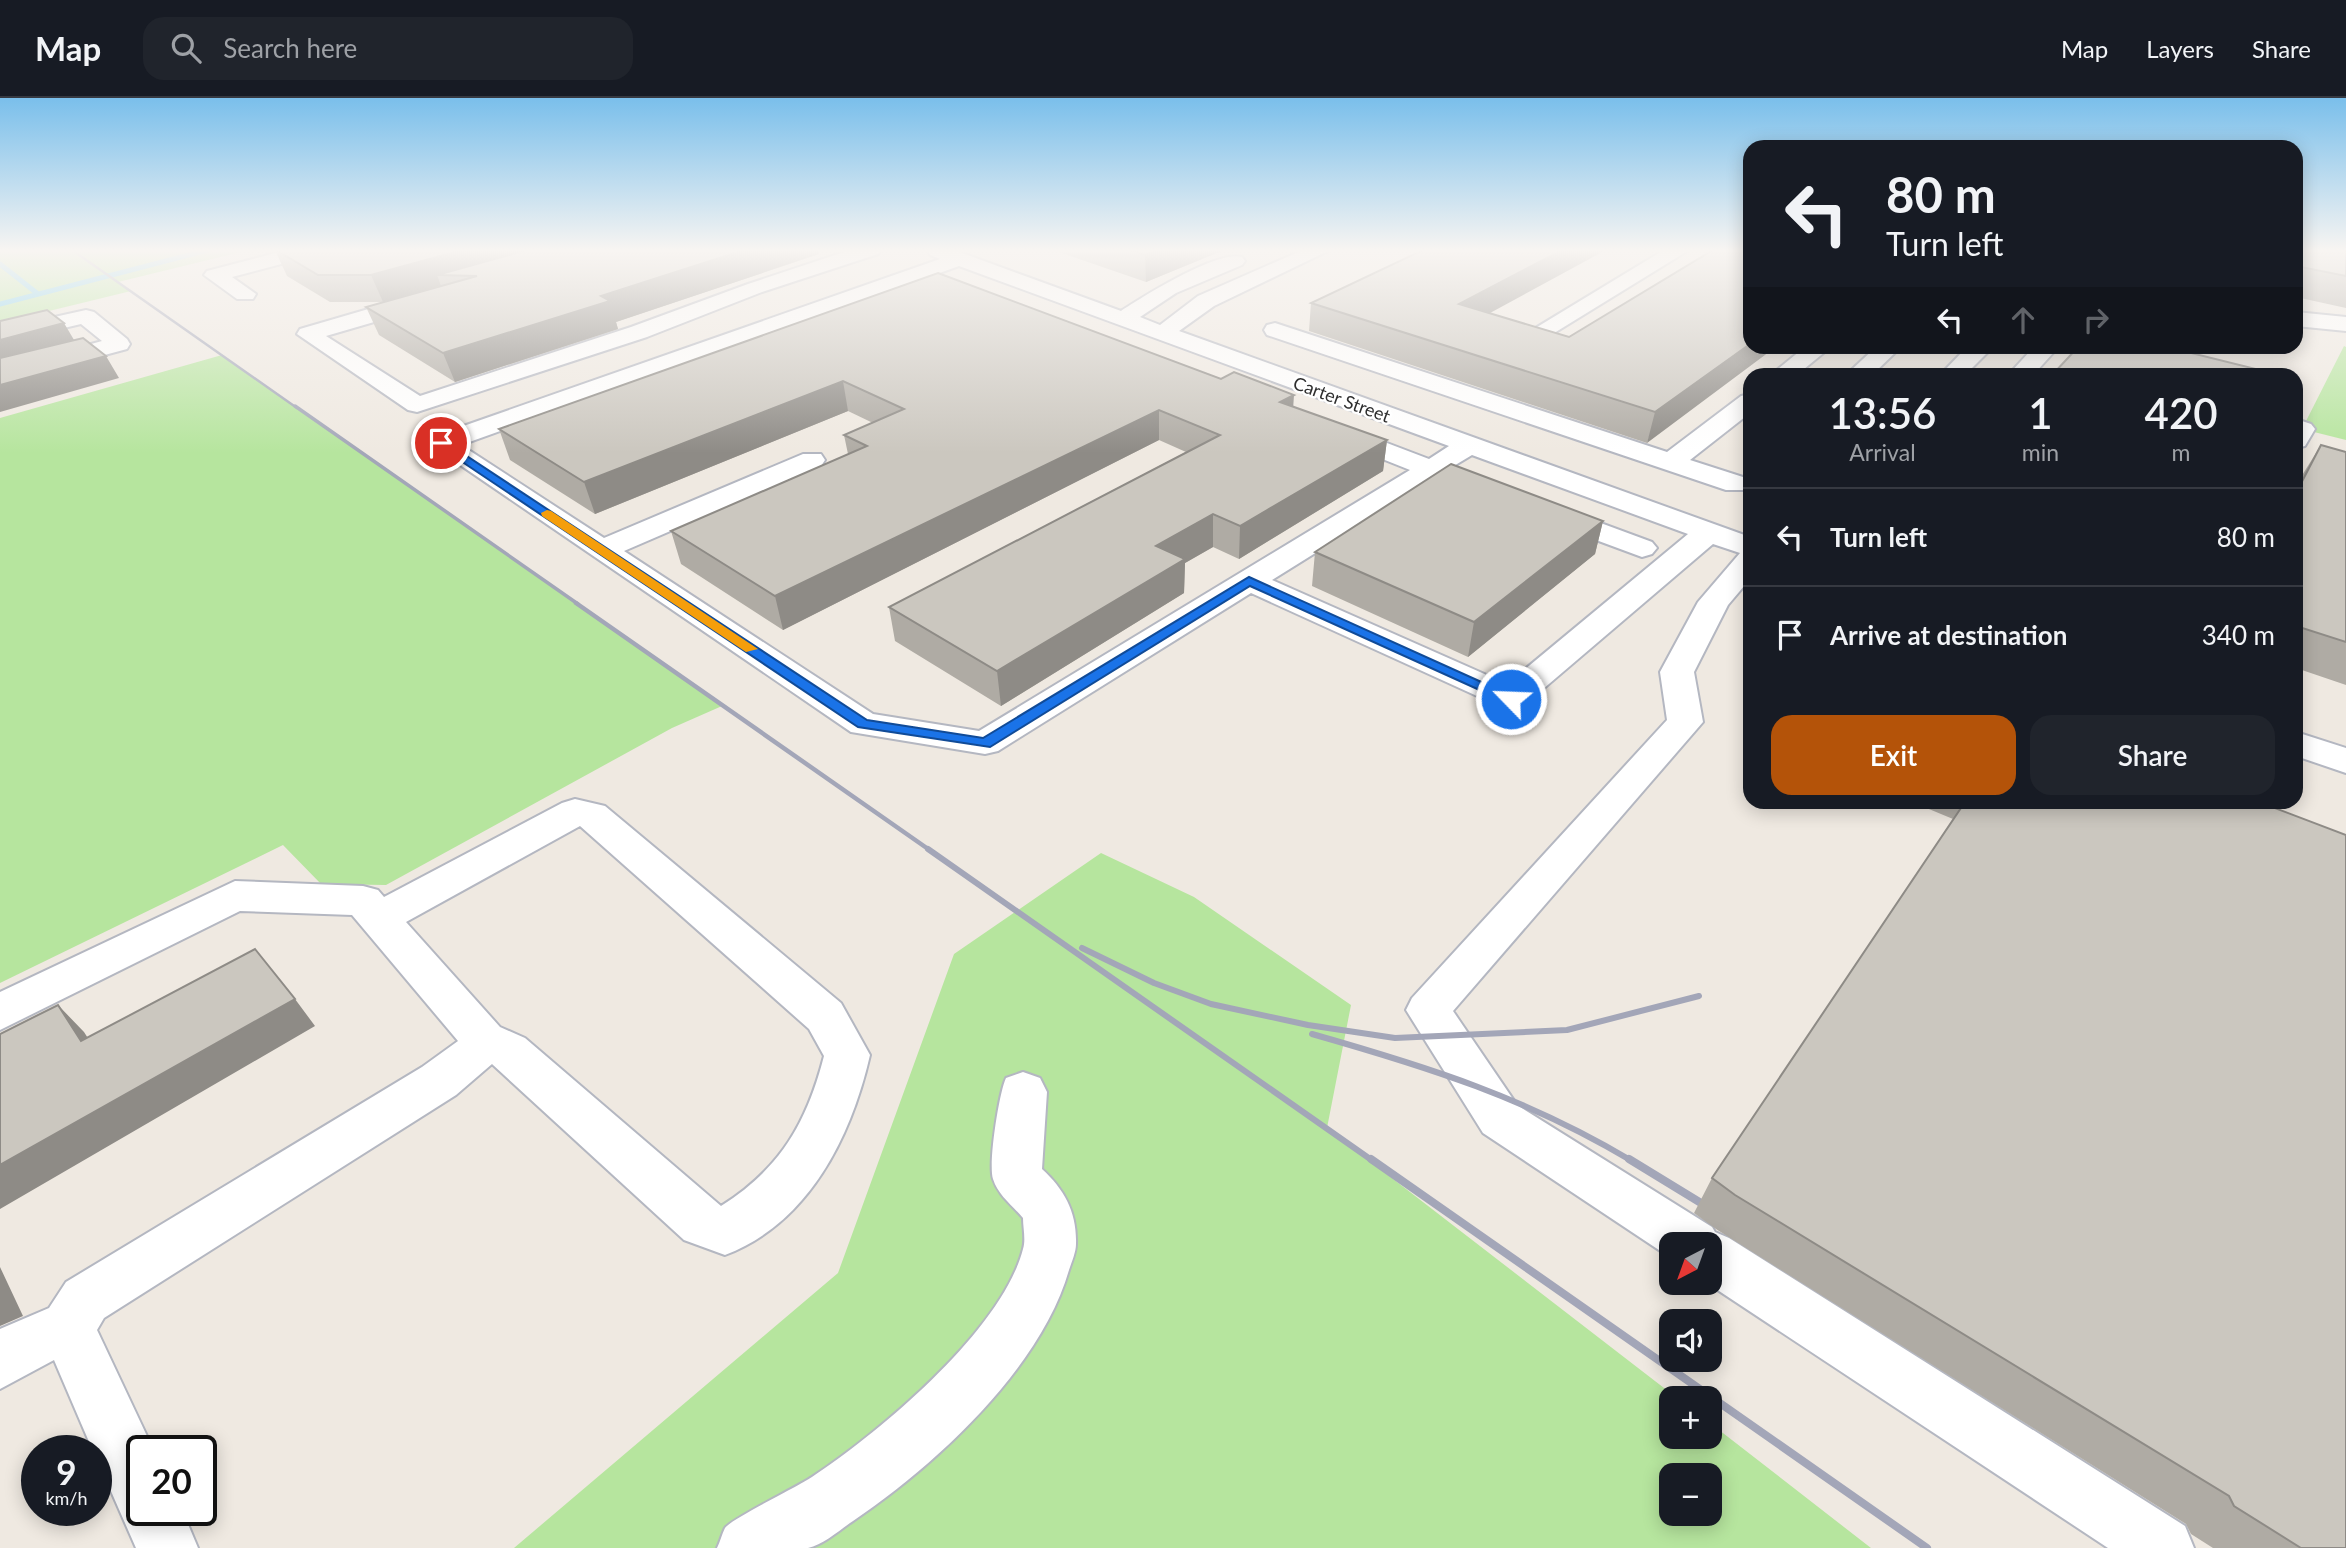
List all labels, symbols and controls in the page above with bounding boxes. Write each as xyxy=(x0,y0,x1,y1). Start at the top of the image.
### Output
search box xyxy=(143,17,633,80)
text: Map xyxy=(35,28,101,68)
icon: search xyxy=(167,29,205,67)
text: Search here xyxy=(223,32,357,64)
text: Map xyxy=(2061,34,2108,63)
text: Layers xyxy=(2146,34,2214,63)
text: Share xyxy=(2252,34,2311,63)
text: 80 m xyxy=(1886,165,1996,223)
icon: left xyxy=(1771,168,1862,259)
text: Turn left xyxy=(1886,224,2003,263)
icon: left xyxy=(1931,301,1969,339)
icon: ahead xyxy=(2004,301,2042,339)
icon: right xyxy=(2077,301,2115,339)
street label: Carter Street xyxy=(1290,371,1394,427)
text: 13:56 xyxy=(1828,388,1936,438)
text: 1 xyxy=(2028,388,2053,438)
text: 420 xyxy=(2145,388,2218,438)
pin xyxy=(411,413,471,473)
icon: arrive xyxy=(422,424,460,462)
text: Arrival xyxy=(1849,438,1916,466)
text: min xyxy=(2022,438,2059,466)
text: m xyxy=(2172,438,2191,466)
icon: left xyxy=(1771,518,1809,556)
text: Turn left xyxy=(1830,521,1927,553)
text: 80 m xyxy=(2217,521,2275,553)
icon: arrive xyxy=(1771,616,1809,654)
text: Arrive at destination xyxy=(1830,619,2067,651)
text: 340 m xyxy=(2202,619,2275,651)
position arrow xyxy=(1474,662,1548,736)
button: Exit xyxy=(1771,715,2016,795)
button: Share xyxy=(2030,715,2275,795)
north arrow xyxy=(1659,1232,1722,1295)
map controls xyxy=(1659,1232,1722,1526)
button: sound xyxy=(1659,1309,1722,1372)
button: + xyxy=(1659,1386,1722,1449)
speed limit sign: 20 xyxy=(126,1435,217,1526)
text: 9 xyxy=(56,1450,77,1492)
button: − xyxy=(1659,1463,1722,1526)
text: km/h xyxy=(45,1487,88,1509)

